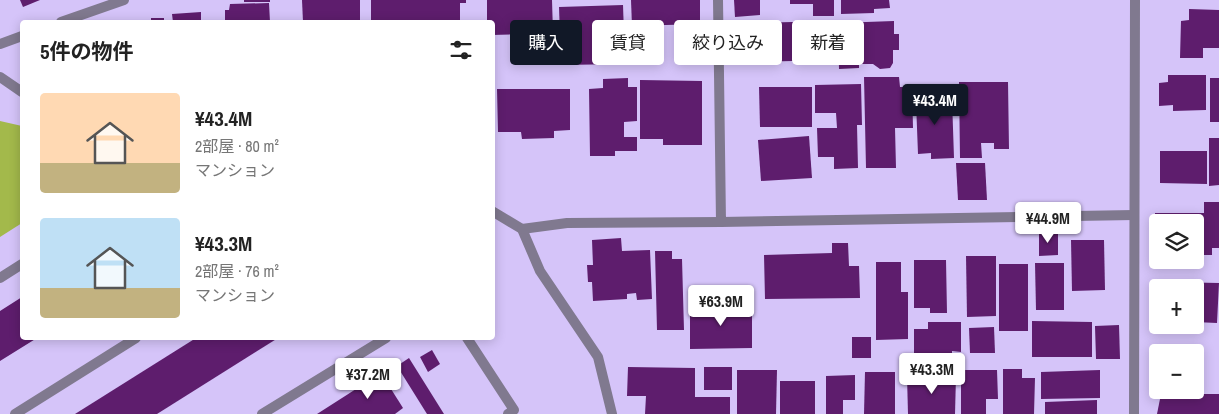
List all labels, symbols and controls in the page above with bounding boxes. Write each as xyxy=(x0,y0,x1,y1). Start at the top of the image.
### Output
chip: 購入 xyxy=(510,20,582,65)
chip: 賃貸 xyxy=(592,20,664,65)
chip: 絞り込み xyxy=(674,20,782,65)
chip: 新着 xyxy=(792,20,864,65)
icon: filters xyxy=(447,36,475,64)
text: 5件の物件 xyxy=(40,37,134,66)
pin: ¥43.4M xyxy=(894,84,976,126)
text: ¥43.4M xyxy=(913,89,957,111)
text: ¥43.4M xyxy=(195,104,252,133)
icon: home xyxy=(80,113,140,173)
text: 2部屋 · 80 m² xyxy=(195,135,279,157)
text: マンション xyxy=(195,159,275,181)
pin: ¥44.9M xyxy=(1007,202,1089,244)
text: ¥44.9M xyxy=(1026,207,1070,229)
map controls xyxy=(1149,214,1204,399)
button: layers xyxy=(1149,214,1204,269)
text: ¥43.3M xyxy=(195,229,252,258)
icon: home xyxy=(80,238,140,298)
text: 2部屋 · 76 m² xyxy=(195,260,279,282)
button: + xyxy=(1149,279,1204,334)
text: マンション xyxy=(195,284,275,306)
pin: ¥63.9M xyxy=(680,284,762,327)
text: ¥63.9M xyxy=(699,290,743,312)
button: − xyxy=(1149,344,1204,399)
pin: ¥43.3M xyxy=(891,352,973,395)
pin: ¥37.2M xyxy=(327,358,409,400)
text: ¥43.3M xyxy=(910,358,954,380)
text: ¥37.2M xyxy=(346,363,390,385)

